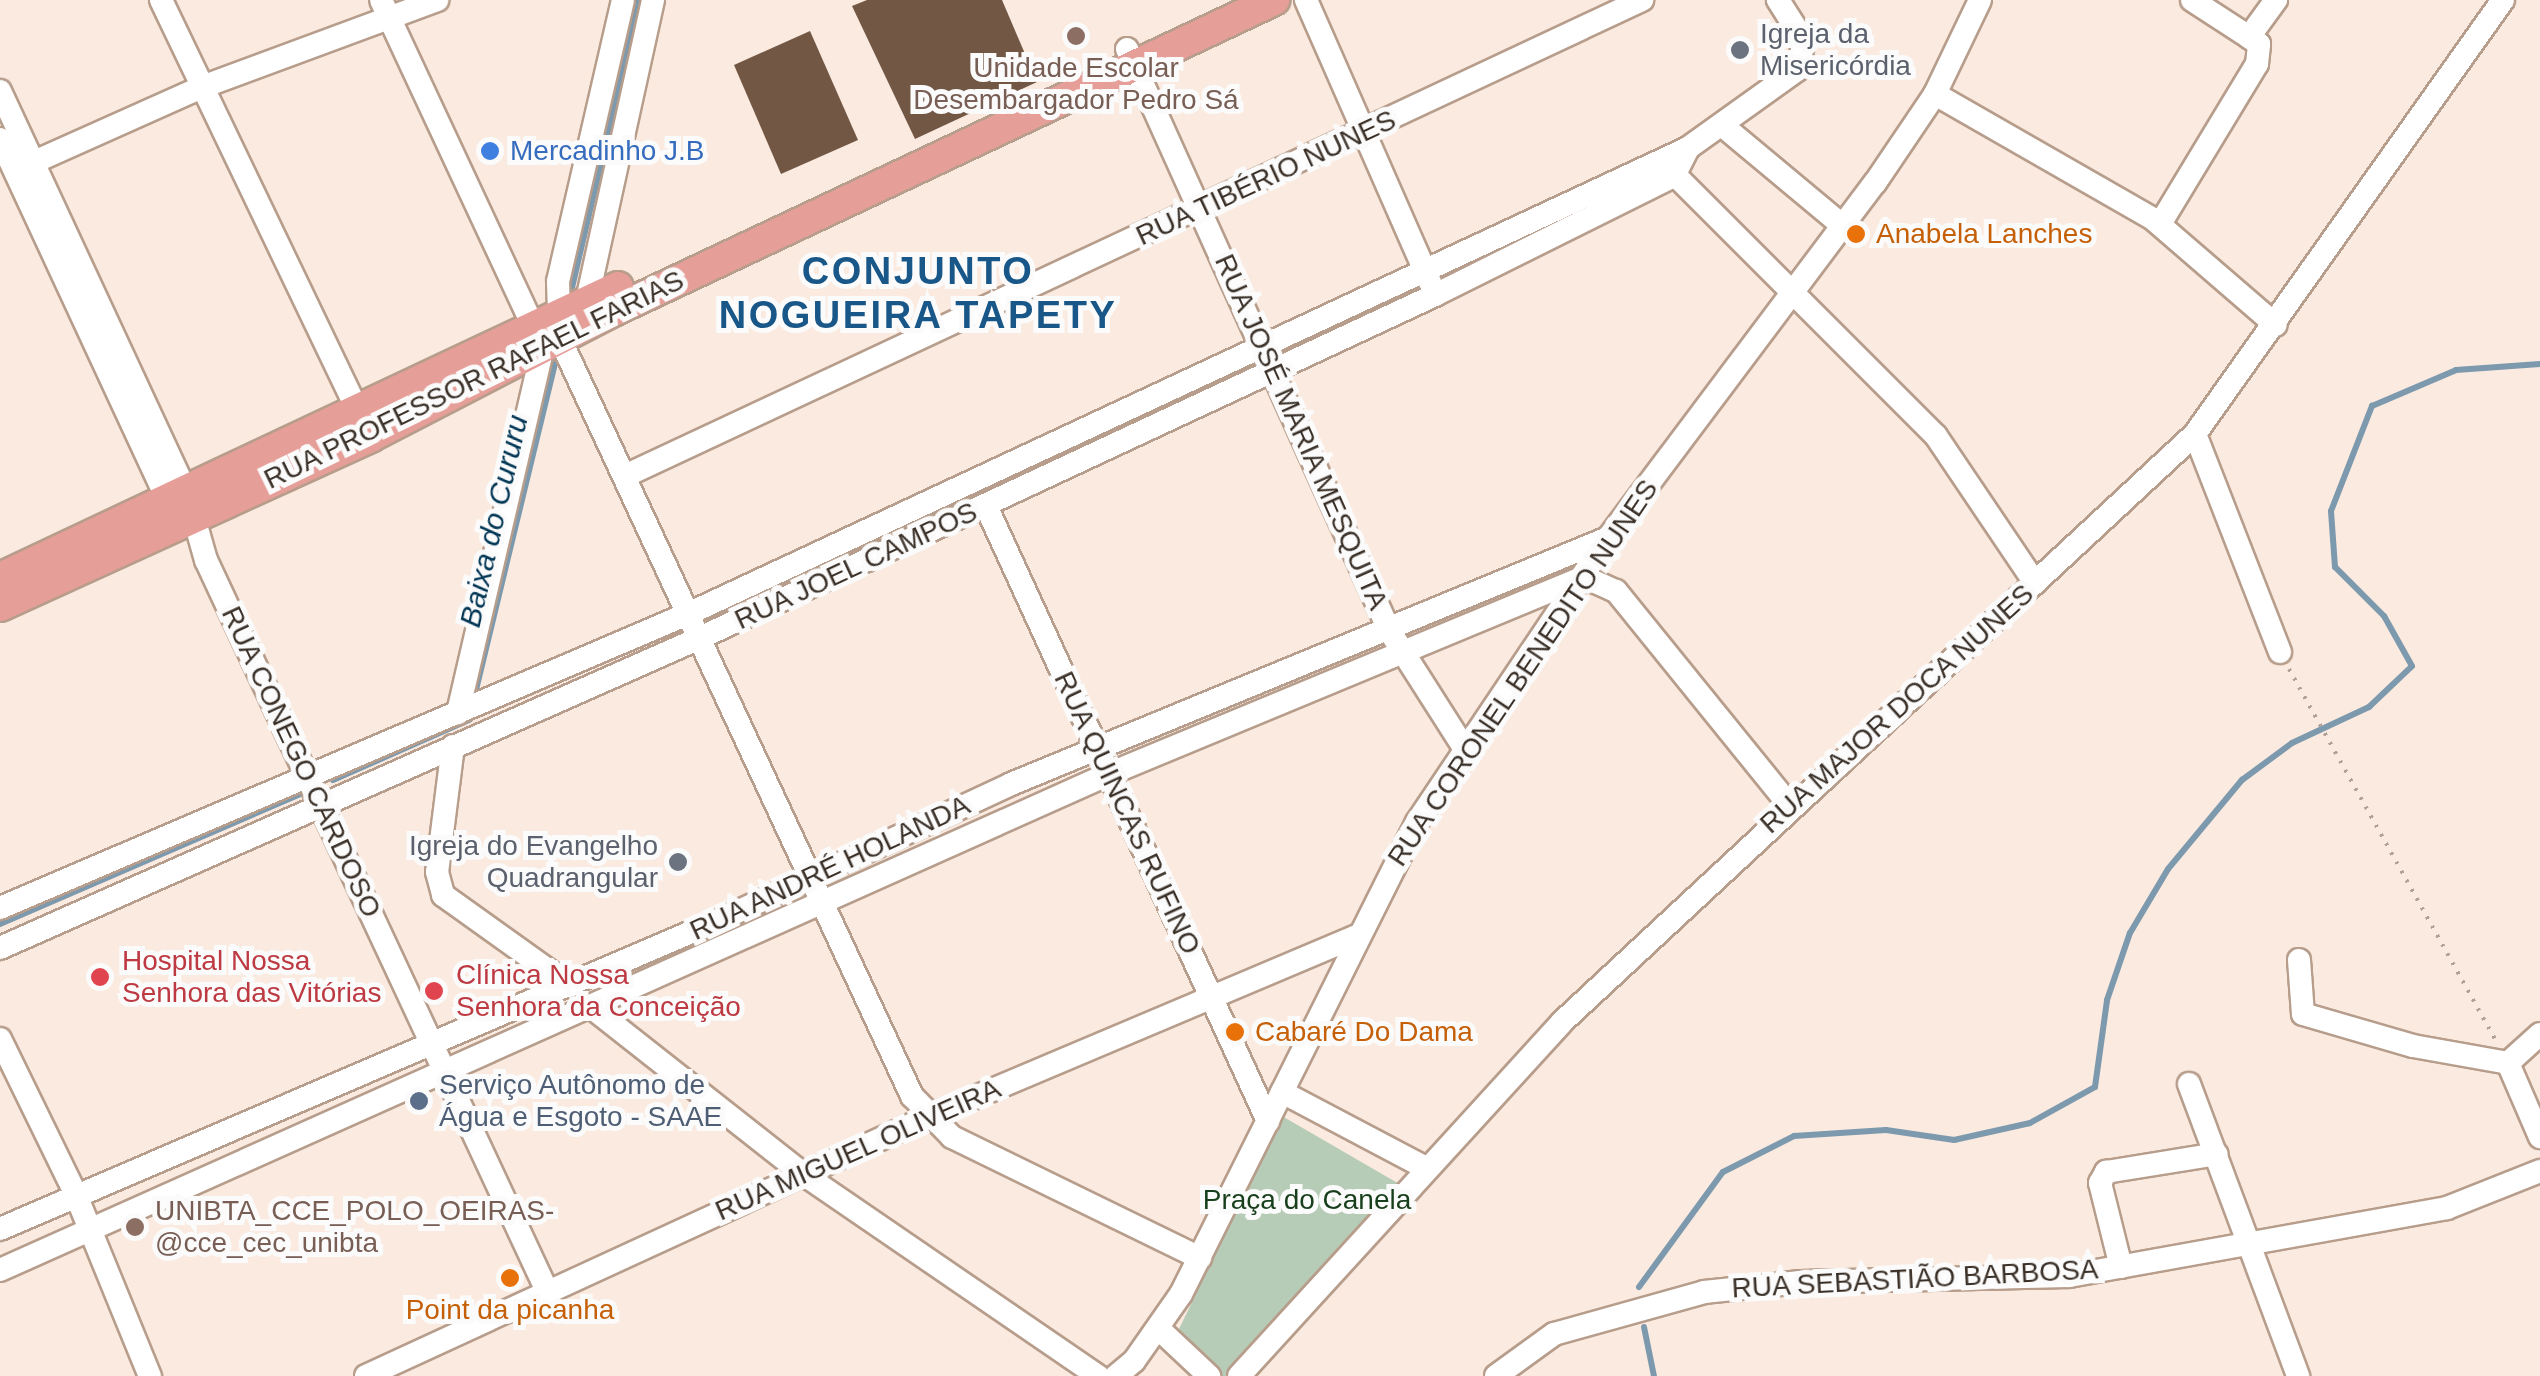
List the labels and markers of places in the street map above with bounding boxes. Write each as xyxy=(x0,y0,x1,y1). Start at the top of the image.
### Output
place label: Igreja da Misericórdia xyxy=(1760,17,1911,83)
marker: Unidade Escolar Desembargador Pedro Sá xyxy=(1065,25,1087,47)
marker: Igreja da Misericórdia xyxy=(1729,39,1751,61)
place label: Unidade Escolar Desembargador Pedro Sá xyxy=(913,51,1239,117)
place label: Mercadinho J.B xyxy=(510,134,705,168)
marker: Mercadinho J.B xyxy=(479,140,501,162)
place label: Anabela Lanches xyxy=(1876,217,2092,251)
marker: Anabela Lanches xyxy=(1845,223,1867,245)
place label: Igreja do Evangelho Quadrangular xyxy=(409,829,658,895)
marker: Igreja do Evangelho Quadrangular xyxy=(667,851,689,873)
place label: Hospital Nossa Senhora das Vitórias xyxy=(122,944,381,1010)
place label: Clínica Nossa Senhora da Conceição xyxy=(456,958,741,1024)
marker: Hospital Nossa Senhora das Vitórias xyxy=(87,964,113,990)
marker: Clínica Nossa Senhora da Conceição xyxy=(421,978,447,1004)
place label: Cabaré Do Dama xyxy=(1255,1015,1473,1049)
marker: Cabaré Do Dama xyxy=(1224,1021,1246,1043)
place label: Serviço Autônomo de Água e Esgoto - SAAE xyxy=(439,1068,722,1134)
marker: Serviço Autônomo de Água e Esgoto - SAAE xyxy=(408,1090,430,1112)
place label: UNIBTA_CCE_POLO_OEIRAS- @cce_cec_unibta xyxy=(155,1194,554,1260)
marker: UNIBTA_CCE_POLO_OEIRAS- @cce_cec_unibta xyxy=(124,1216,146,1238)
marker: Point da picanha xyxy=(499,1267,521,1289)
place label: Point da picanha xyxy=(406,1293,614,1327)

